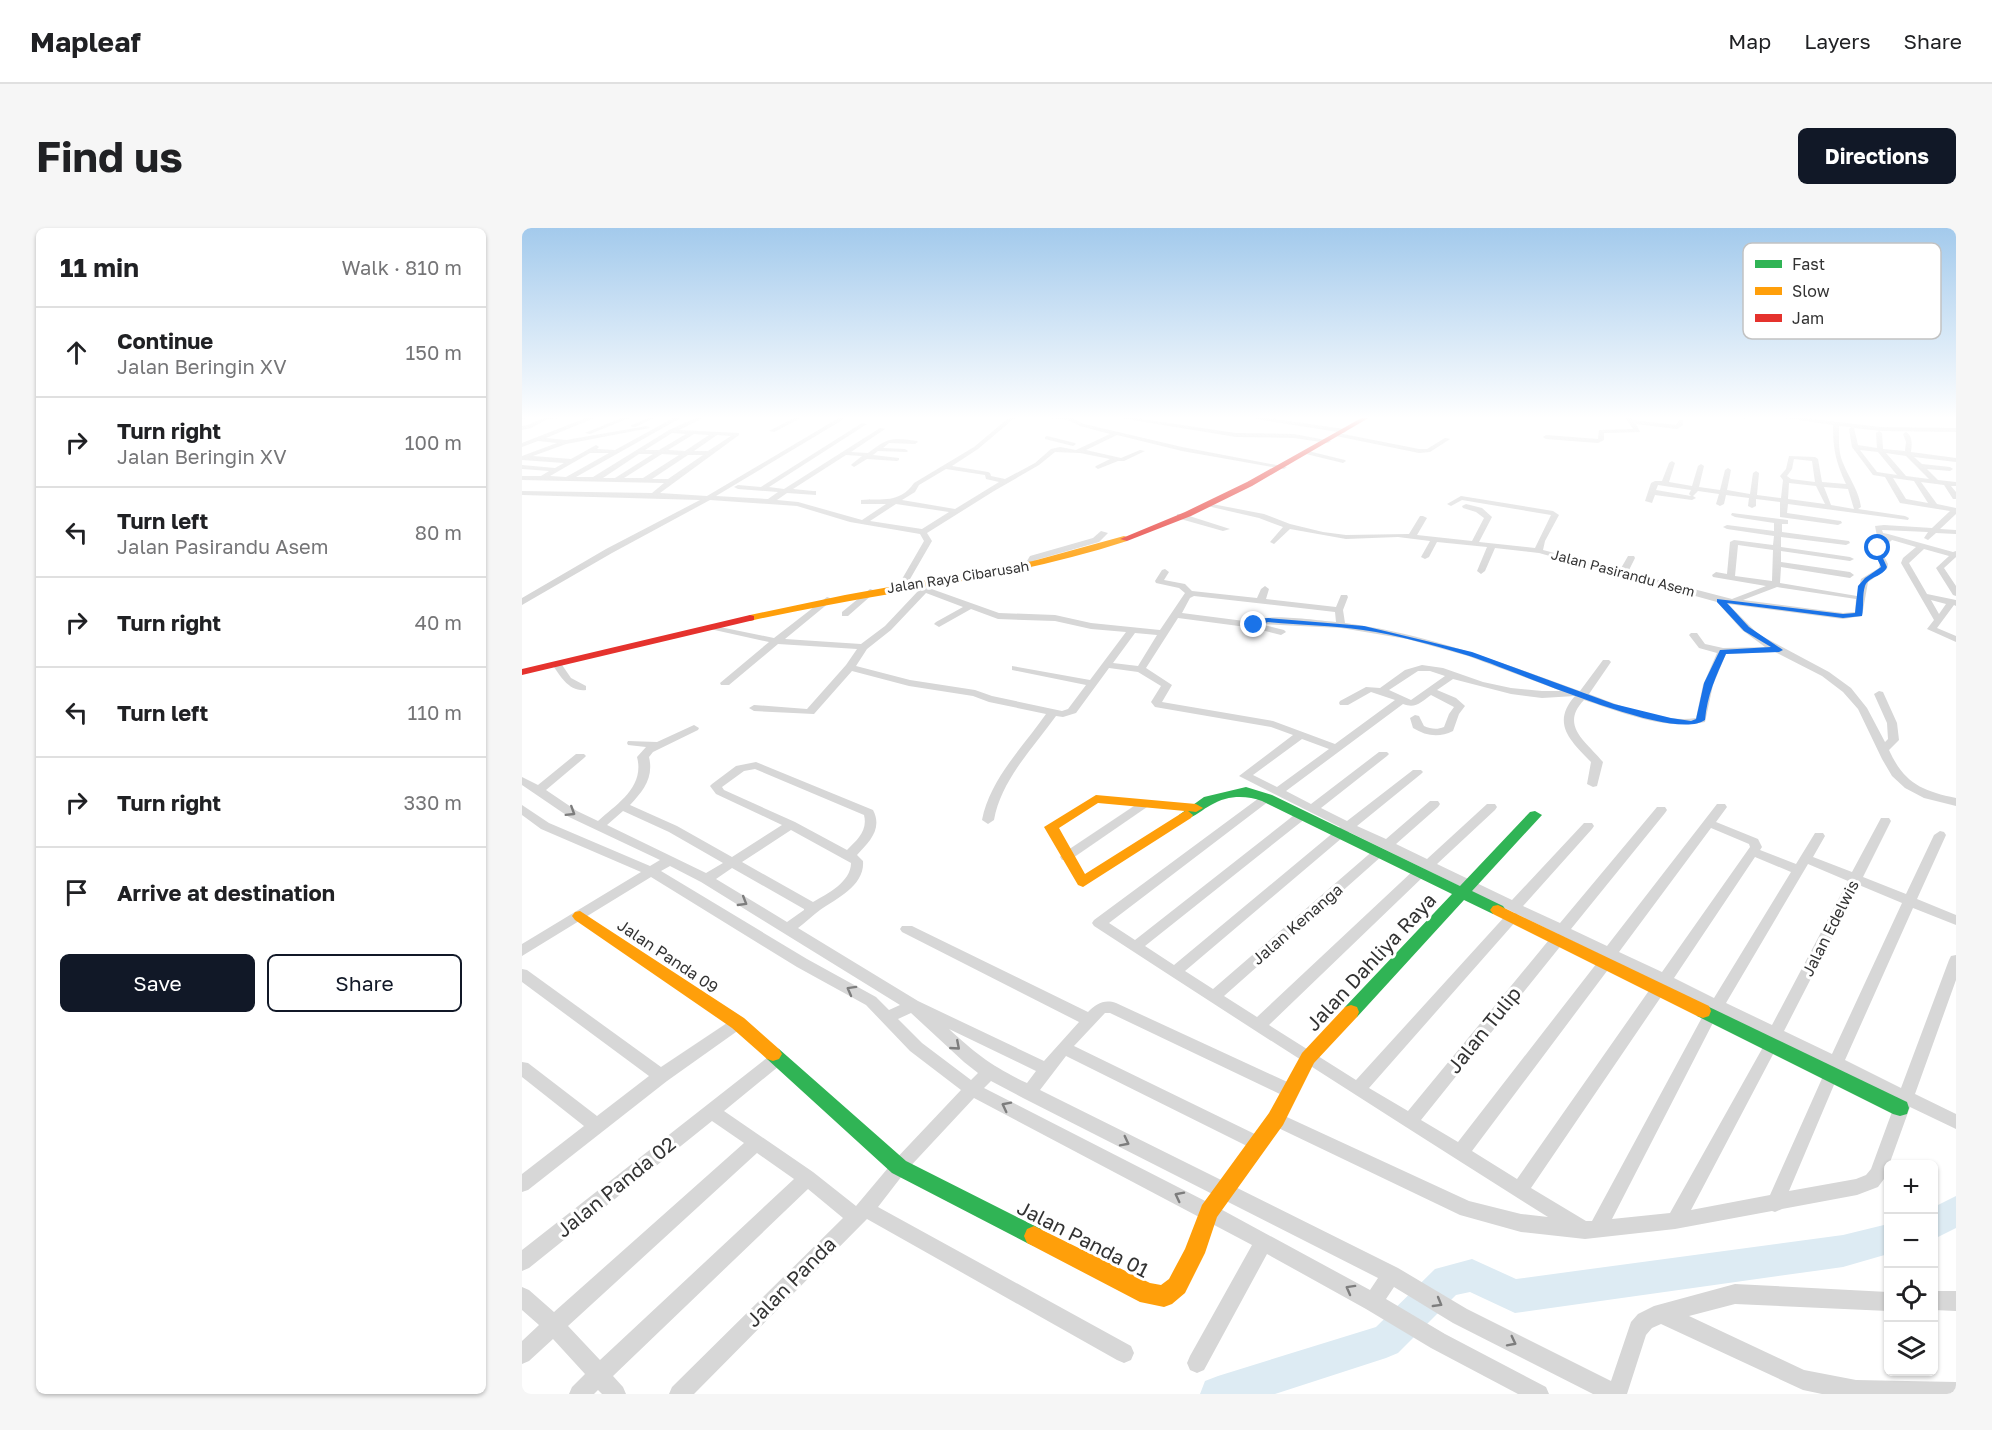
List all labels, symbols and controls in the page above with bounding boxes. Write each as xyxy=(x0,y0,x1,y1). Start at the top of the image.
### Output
text: Mapleaf xyxy=(30,25,141,58)
text: Map xyxy=(1728,28,1771,54)
text: Layers xyxy=(1804,28,1871,54)
text: Share xyxy=(1904,28,1962,54)
button: Directions xyxy=(1798,128,1956,184)
text: Find us xyxy=(36,131,183,181)
legend xyxy=(1743,243,1941,339)
text: 11 min xyxy=(60,252,139,283)
text: Fast xyxy=(1792,254,1825,274)
text: Walk · 810 m xyxy=(342,255,462,279)
text: Slow xyxy=(1792,281,1830,301)
text: Jam xyxy=(1792,308,1824,328)
text: Continue xyxy=(117,327,213,354)
icon: ahead xyxy=(60,336,93,369)
text: 150 m xyxy=(406,340,462,364)
text: Jalan Beringin XV xyxy=(117,354,287,378)
text: Turn right xyxy=(117,417,221,444)
icon: right xyxy=(60,426,93,459)
text: 100 m xyxy=(405,430,462,454)
text: Jalan Beringin XV xyxy=(117,444,287,468)
text: Turn left xyxy=(117,507,208,534)
icon: left xyxy=(60,516,93,549)
text: 80 m xyxy=(415,520,462,544)
text: Jalan Pasirandu Asem xyxy=(117,534,328,558)
route start xyxy=(1864,534,1890,560)
street label: Jalan Pasirandu Asem xyxy=(1549,545,1697,600)
street label: Jalan Raya Cibarusah xyxy=(886,557,1030,596)
icon: right xyxy=(60,606,93,639)
text: Turn right xyxy=(117,609,221,636)
text: 40 m xyxy=(415,610,462,634)
route end xyxy=(1240,611,1266,637)
icon: left xyxy=(60,696,93,729)
text: Turn left xyxy=(117,699,208,726)
text: 110 m xyxy=(408,700,462,724)
icon: right xyxy=(60,786,93,819)
text: Turn right xyxy=(117,789,221,816)
text: 330 m xyxy=(404,790,462,814)
one-way arrow xyxy=(565,804,575,816)
icon: arrive xyxy=(60,876,93,909)
street label: Jalan Edelwis xyxy=(1797,877,1863,979)
text: Arrive at destination xyxy=(117,879,335,906)
street label: Jalan Kenanga xyxy=(1248,879,1346,969)
street label: Jalan Dahliya Raya xyxy=(1300,887,1440,1035)
one-way arrow xyxy=(737,895,747,906)
street label: Jalan Panda 09 xyxy=(614,915,722,997)
button: Save xyxy=(60,954,255,1012)
button: Share xyxy=(267,954,462,1012)
street label: Jalan Tulip xyxy=(1441,981,1525,1077)
one-way arrow xyxy=(847,986,857,997)
one-way arrow xyxy=(949,1039,960,1050)
one-way arrow xyxy=(1001,1102,1012,1113)
street label: Jalan Panda 02 xyxy=(551,1131,680,1242)
one-way arrow xyxy=(1119,1135,1130,1146)
map controls xyxy=(1884,1160,1938,1376)
button: + xyxy=(1884,1160,1938,1214)
one-way arrow xyxy=(1174,1192,1185,1203)
street label: Jalan Panda 01 xyxy=(1014,1195,1154,1282)
button: − xyxy=(1884,1214,1938,1268)
street label: Jalan Panda xyxy=(740,1231,840,1331)
button: locate xyxy=(1884,1268,1938,1322)
one-way arrow xyxy=(1346,1285,1356,1296)
one-way arrow xyxy=(1432,1296,1442,1307)
button: layers xyxy=(1884,1322,1938,1376)
one-way arrow xyxy=(1506,1335,1517,1346)

